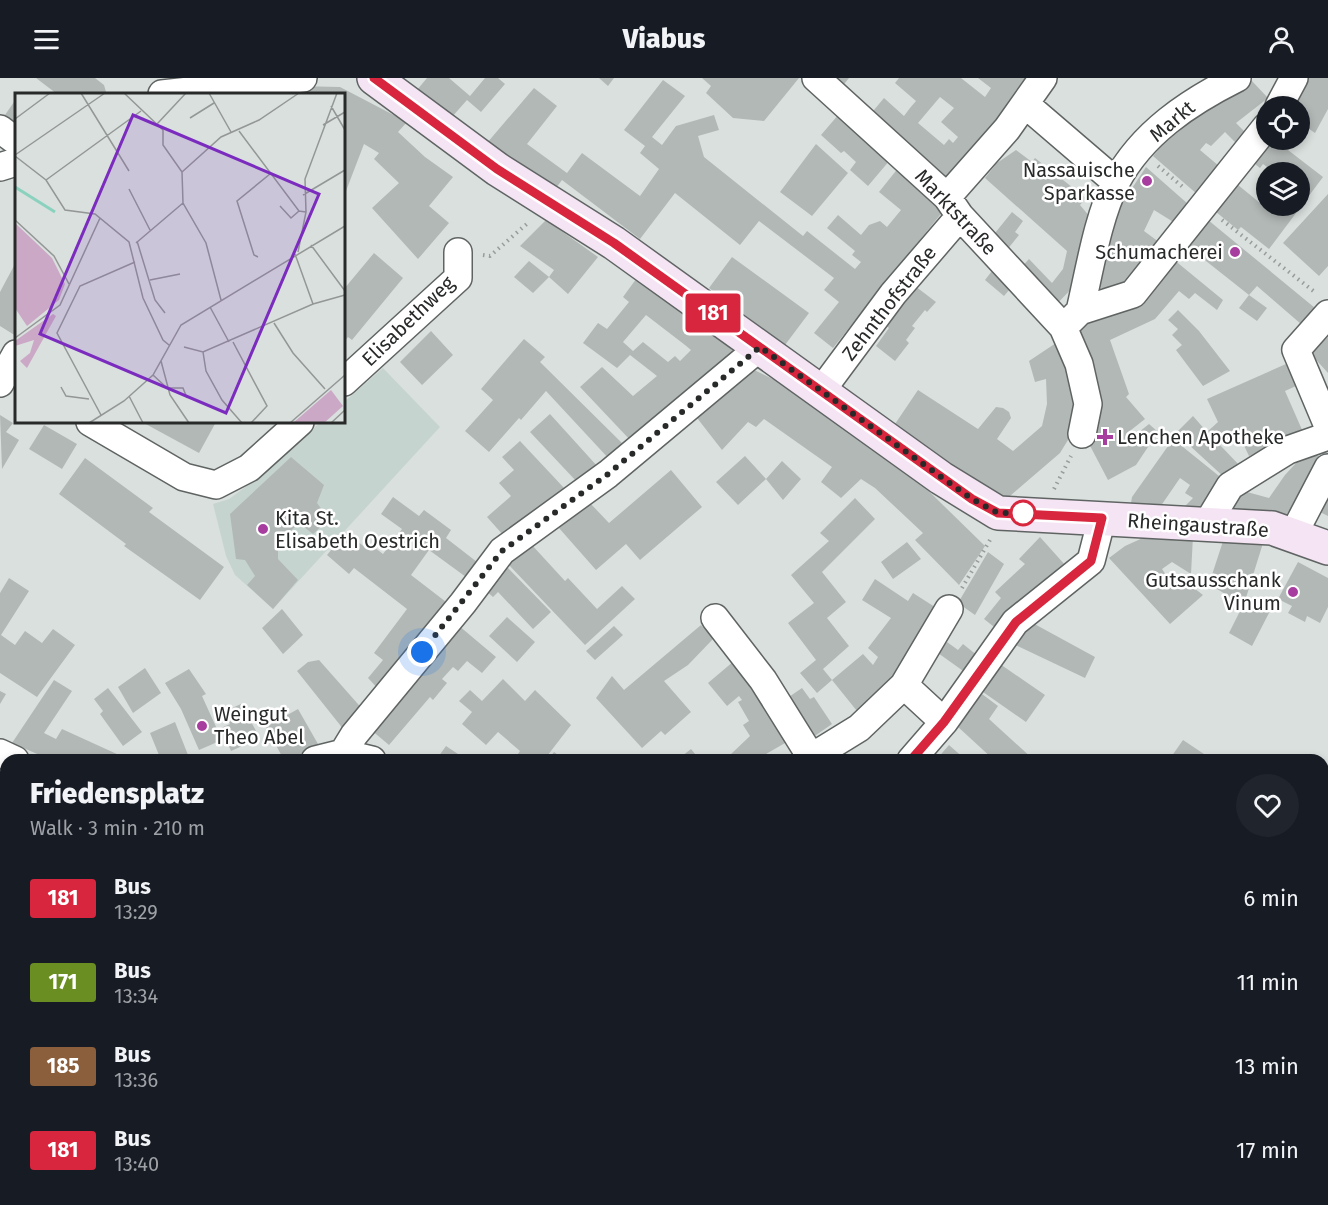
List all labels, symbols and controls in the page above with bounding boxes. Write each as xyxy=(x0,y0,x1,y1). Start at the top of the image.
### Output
icon: menu xyxy=(30,23,63,56)
text: Viabus xyxy=(623,23,705,55)
icon: person xyxy=(1265,23,1298,56)
inset map xyxy=(15,93,345,423)
street label: Markt xyxy=(1145,95,1200,147)
map controls xyxy=(1256,96,1310,216)
button: locate xyxy=(1256,96,1310,150)
place label: Nassauische Sparkasse xyxy=(1023,158,1135,205)
button: layers xyxy=(1256,162,1310,216)
street label: Marktstraße xyxy=(910,164,1002,260)
marker: Nassauische Sparkasse xyxy=(1140,174,1154,188)
place label: Schumacherei xyxy=(1095,240,1223,264)
street label: Zehnthofstraße xyxy=(837,241,941,365)
marker: Schumacherei xyxy=(1228,245,1242,259)
street label: Elisabethweg xyxy=(357,270,460,371)
line badge: 181 xyxy=(678,294,748,332)
text: 181 xyxy=(697,300,729,326)
place label: Lenchen Apotheke xyxy=(1117,425,1284,449)
marker: Lenchen Apotheke xyxy=(1098,430,1112,444)
unlabelled marker xyxy=(1010,500,1036,526)
place label: Kita St. Elisabeth Oestrich xyxy=(275,506,440,553)
street label: Rheingaustraße xyxy=(1126,508,1270,542)
marker: Kita St. Elisabeth Oestrich xyxy=(256,522,270,536)
place label: Gutsausschank Vinum xyxy=(1145,568,1282,615)
marker: Gutsausschank Vinum xyxy=(1286,585,1300,599)
your location xyxy=(407,637,437,667)
place label: Weingut Theo Abel xyxy=(214,702,304,749)
marker: Weingut Theo Abel xyxy=(195,719,209,733)
button: heart xyxy=(1236,774,1299,837)
text: Friedensplatz xyxy=(30,777,204,810)
text: Walk · 3 min · 210 m xyxy=(30,816,205,840)
text: Bus xyxy=(114,873,151,900)
text: 181 xyxy=(47,885,79,911)
text: 6 min xyxy=(1243,885,1299,912)
text: 13:29 xyxy=(114,900,158,924)
text: Bus xyxy=(114,957,151,984)
text: 171 xyxy=(48,969,78,995)
text: 11 min xyxy=(1236,969,1299,996)
text: 13:34 xyxy=(114,984,158,1008)
text: Bus xyxy=(114,1041,151,1068)
text: 185 xyxy=(46,1053,80,1079)
text: 13 min xyxy=(1235,1053,1299,1080)
text: 13:36 xyxy=(114,1068,158,1092)
text: Bus xyxy=(114,1125,151,1152)
text: 181 xyxy=(47,1137,79,1163)
text: 17 min xyxy=(1236,1137,1299,1164)
text: 13:40 xyxy=(114,1152,159,1176)

